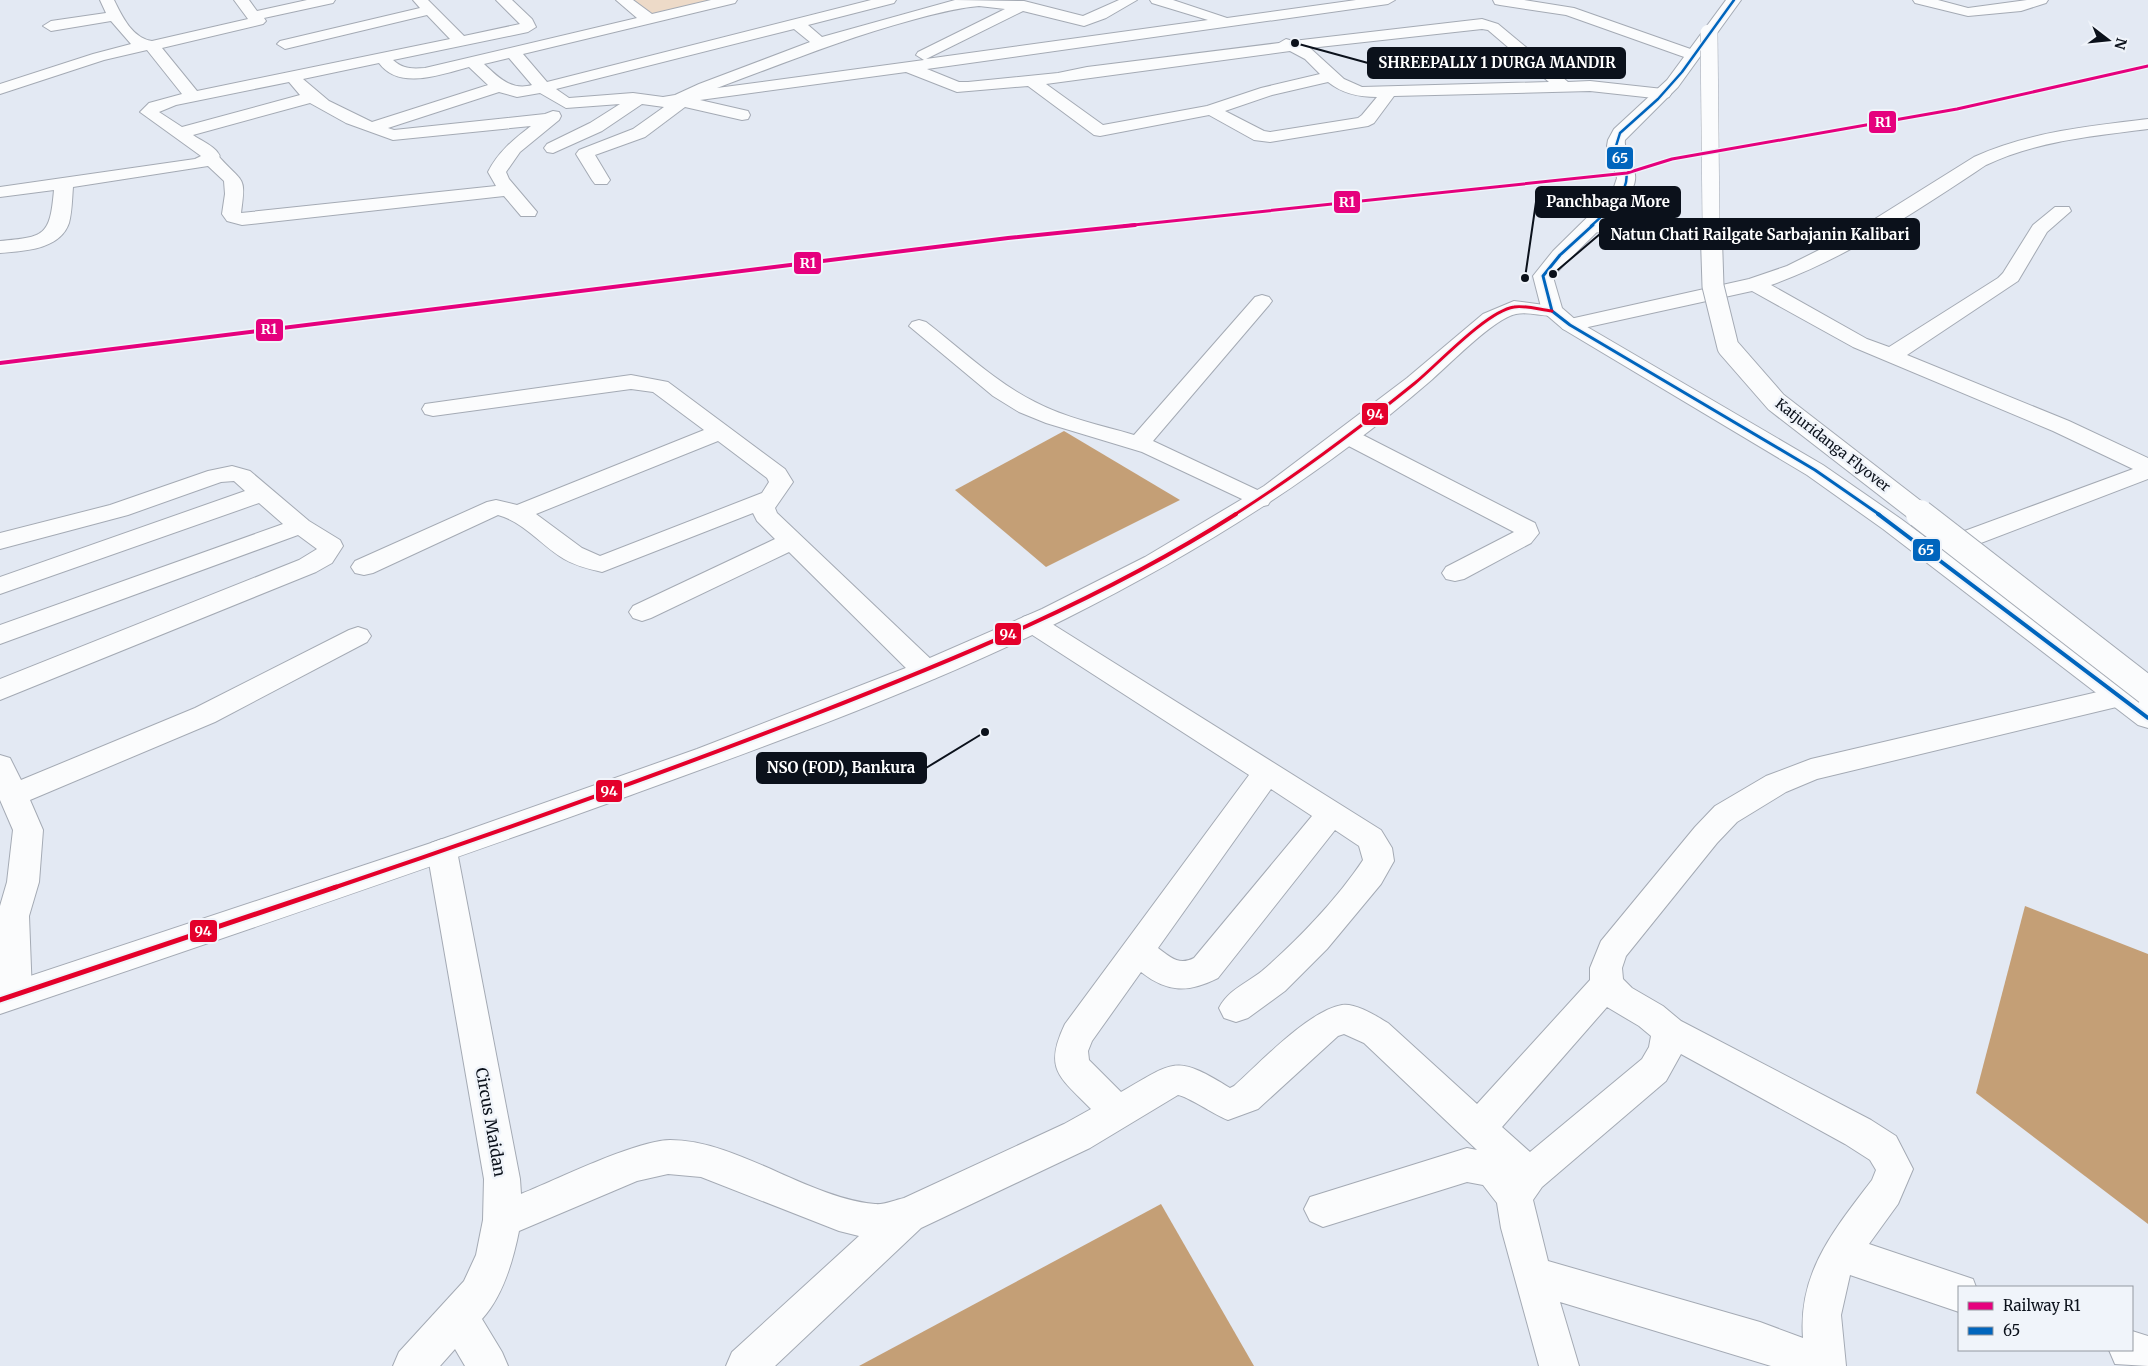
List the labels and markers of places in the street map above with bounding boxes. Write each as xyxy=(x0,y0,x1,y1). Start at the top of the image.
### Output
callout: SHREEPALLY 1 DURGA MANDIR xyxy=(1368,48,1625,78)
callout: Panchbaga More xyxy=(1536,187,1680,217)
callout: Natun Chati Railgate Sarbajanin Kalibari xyxy=(1600,219,1919,249)
callout: NSO (FOD), Bankura xyxy=(757,753,926,783)

